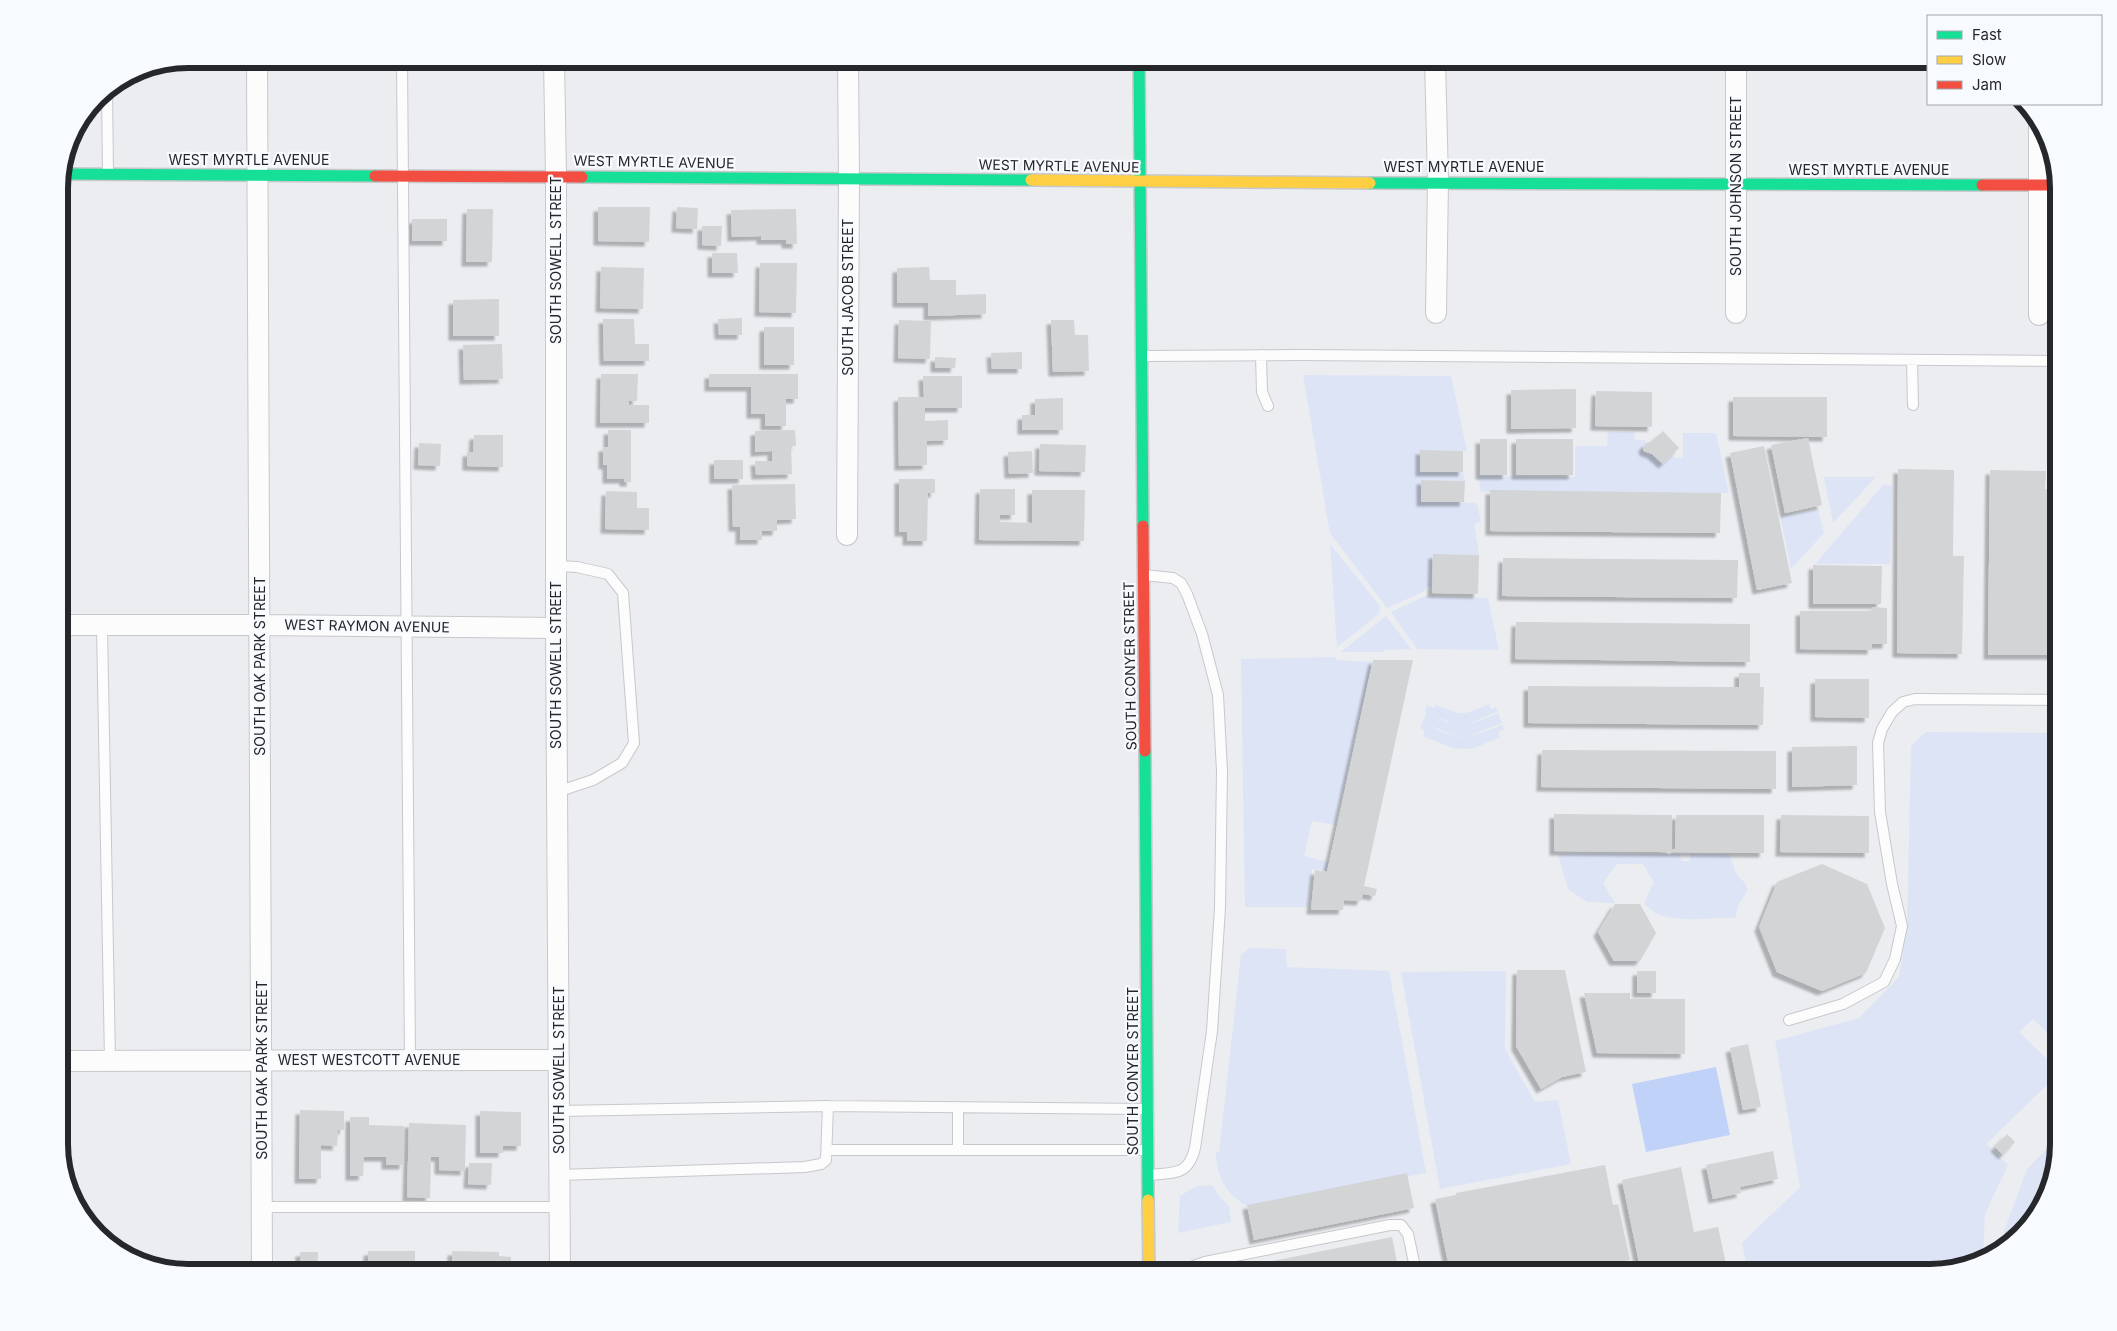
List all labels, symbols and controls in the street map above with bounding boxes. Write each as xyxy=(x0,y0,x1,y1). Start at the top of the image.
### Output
legend xyxy=(1927,15,2102,105)
text: Fast xyxy=(1972,25,2002,44)
text: Slow xyxy=(1972,50,2006,69)
text: Jam xyxy=(1972,75,2002,94)
street label: SOUTH JOHNSON STREET xyxy=(1727,96,1744,276)
street label: WEST MYRTLE AVENUE xyxy=(169,151,329,168)
street label: WEST MYRTLE AVENUE xyxy=(573,152,735,171)
street label: WEST MYRTLE AVENUE xyxy=(978,156,1140,175)
street label: WEST MYRTLE AVENUE xyxy=(1384,158,1544,175)
street label: WEST MYRTLE AVENUE xyxy=(1789,161,1949,178)
street label: SOUTH SOWELL STREET xyxy=(547,176,564,344)
street label: SOUTH JACOB STREET xyxy=(839,218,856,376)
street label: SOUTH OAK PARK STREET xyxy=(251,576,268,756)
street label: SOUTH SOWELL STREET xyxy=(547,581,564,749)
street label: SOUTH CONYER STREET xyxy=(1120,582,1139,751)
street label: WEST RAYMON AVENUE xyxy=(284,616,450,635)
street label: SOUTH OAK PARK STREET xyxy=(253,980,270,1160)
street label: SOUTH SOWELL STREET xyxy=(550,986,567,1154)
street label: SOUTH CONYER STREET xyxy=(1124,987,1141,1155)
street label: WEST WESTCOTT AVENUE xyxy=(278,1051,460,1068)

